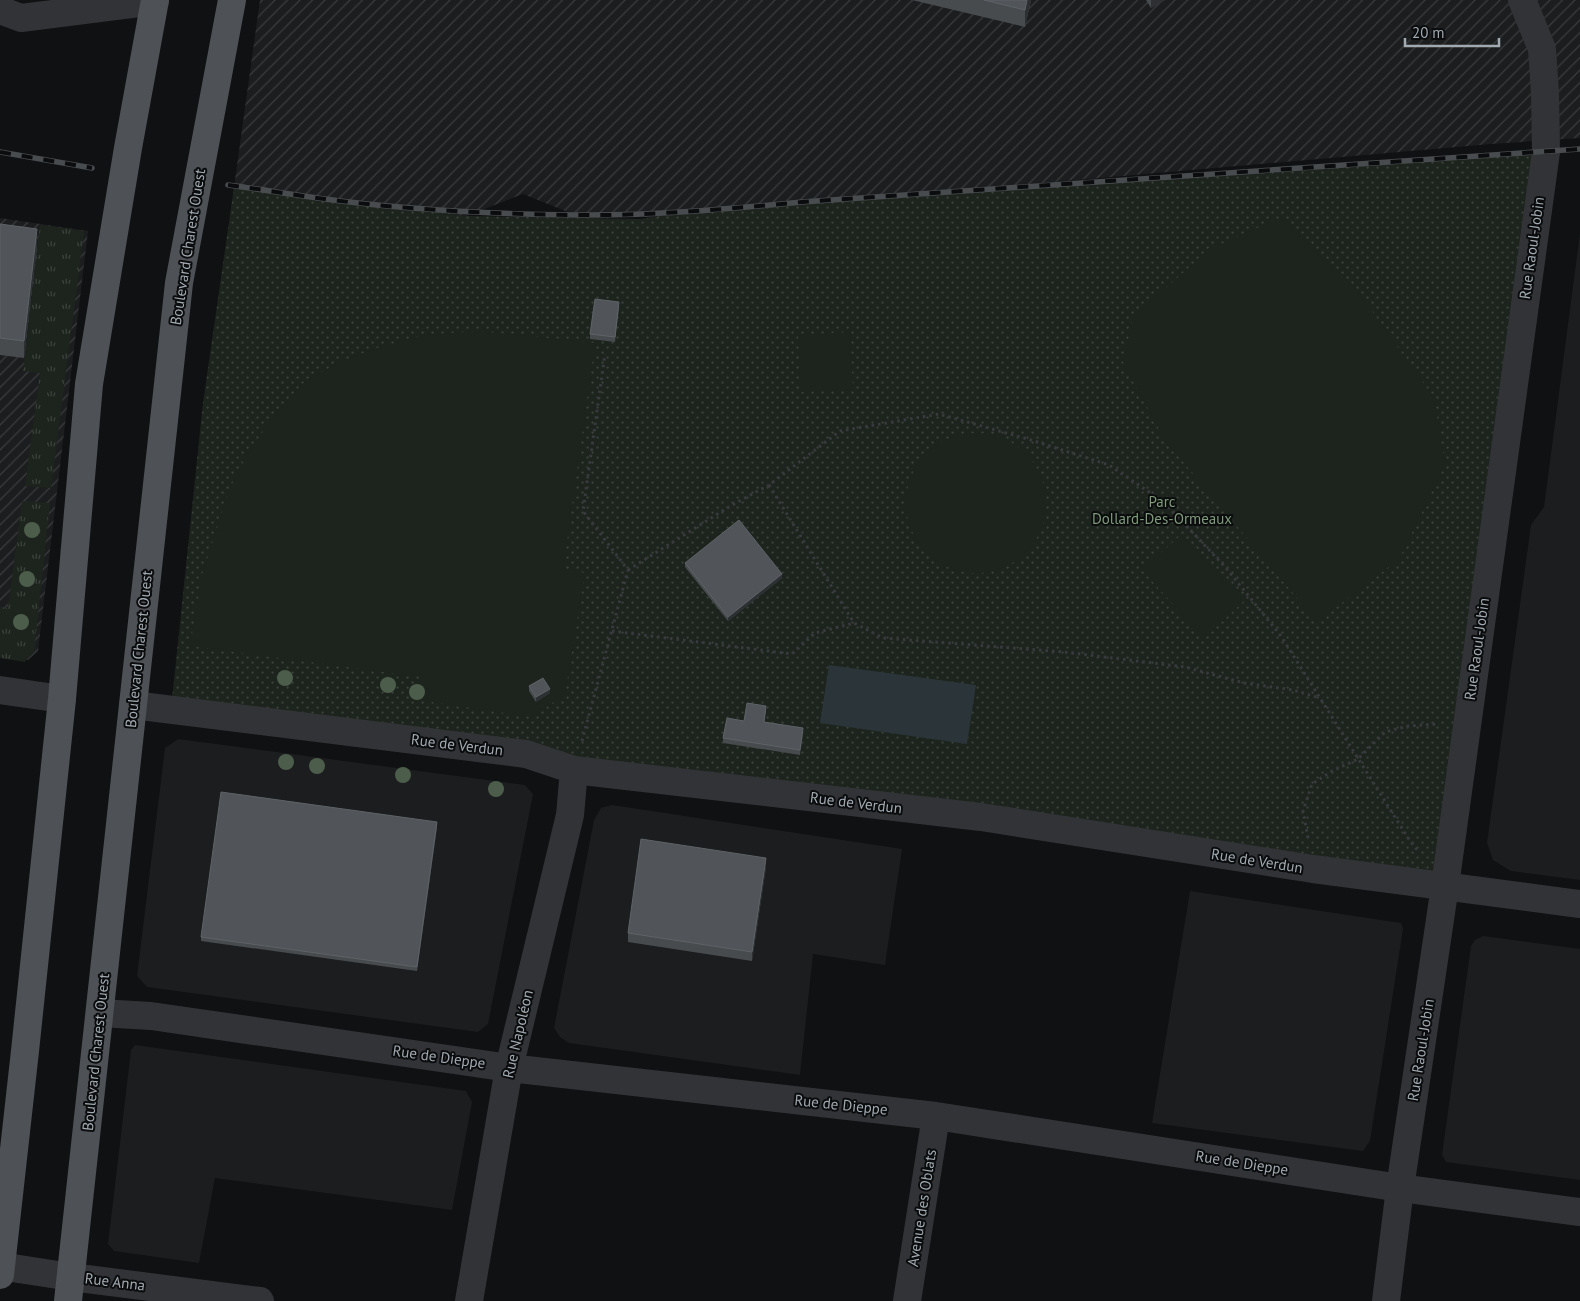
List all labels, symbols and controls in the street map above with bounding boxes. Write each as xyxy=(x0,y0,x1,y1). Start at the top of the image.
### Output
scale bar xyxy=(1405,15,1499,47)
text: 20 m xyxy=(1412,23,1445,42)
street label: Boulevard Charest Ouest xyxy=(166,167,209,326)
street label: Rue Raoul-Jobin xyxy=(1515,195,1548,300)
park label: Parc Dollard-Des-Ormeaux xyxy=(1092,492,1232,528)
street label: Boulevard Charest Ouest xyxy=(121,569,156,729)
street label: Rue Raoul-Jobin xyxy=(1460,596,1493,701)
street label: Rue de Verdun xyxy=(410,729,504,760)
street label: Rue de Verdun xyxy=(809,787,903,818)
street label: Rue de Verdun xyxy=(1210,844,1304,877)
street label: Boulevard Charest Ouest xyxy=(78,972,113,1132)
street label: Rue Napoléon xyxy=(498,988,537,1080)
street label: Rue Raoul-Jobin xyxy=(1403,997,1438,1102)
street label: Rue de Dieppe xyxy=(391,1041,487,1072)
street label: Rue de Dieppe xyxy=(794,1090,889,1119)
street label: Rue de Dieppe xyxy=(1194,1146,1290,1179)
street label: Avenue des Oblats xyxy=(903,1148,940,1268)
street label: Rue Anna xyxy=(84,1268,146,1295)

